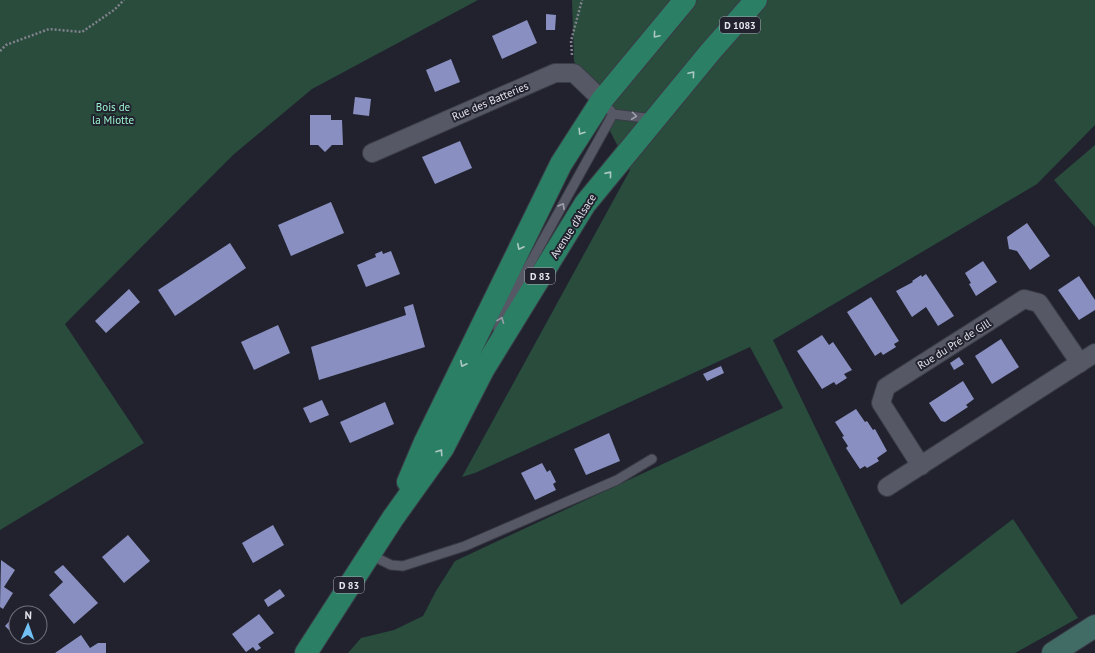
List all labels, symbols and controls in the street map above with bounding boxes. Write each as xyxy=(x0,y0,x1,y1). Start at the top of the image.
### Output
road number: D 1083 xyxy=(720,17,760,33)
one-way arrow xyxy=(654,30,661,37)
one-way arrow xyxy=(687,71,694,78)
street label: Rue des Batteries xyxy=(450,78,531,123)
park label: Bois de la Miotte xyxy=(92,100,134,127)
one-way arrow xyxy=(631,112,637,121)
one-way arrow xyxy=(579,128,586,135)
one-way arrow xyxy=(605,171,612,179)
street label: Avenue d'Alsace xyxy=(547,191,599,261)
one-way arrow xyxy=(558,203,565,210)
one-way arrow xyxy=(517,243,525,250)
road number: D 83 xyxy=(525,268,555,284)
street label: Rue du Pré de Gill xyxy=(915,315,994,372)
one-way arrow xyxy=(497,317,505,324)
one-way arrow xyxy=(460,360,468,367)
one-way arrow xyxy=(435,449,443,456)
road number: D 83 xyxy=(334,577,364,593)
north arrow xyxy=(8,605,48,645)
text: N xyxy=(24,608,32,622)

